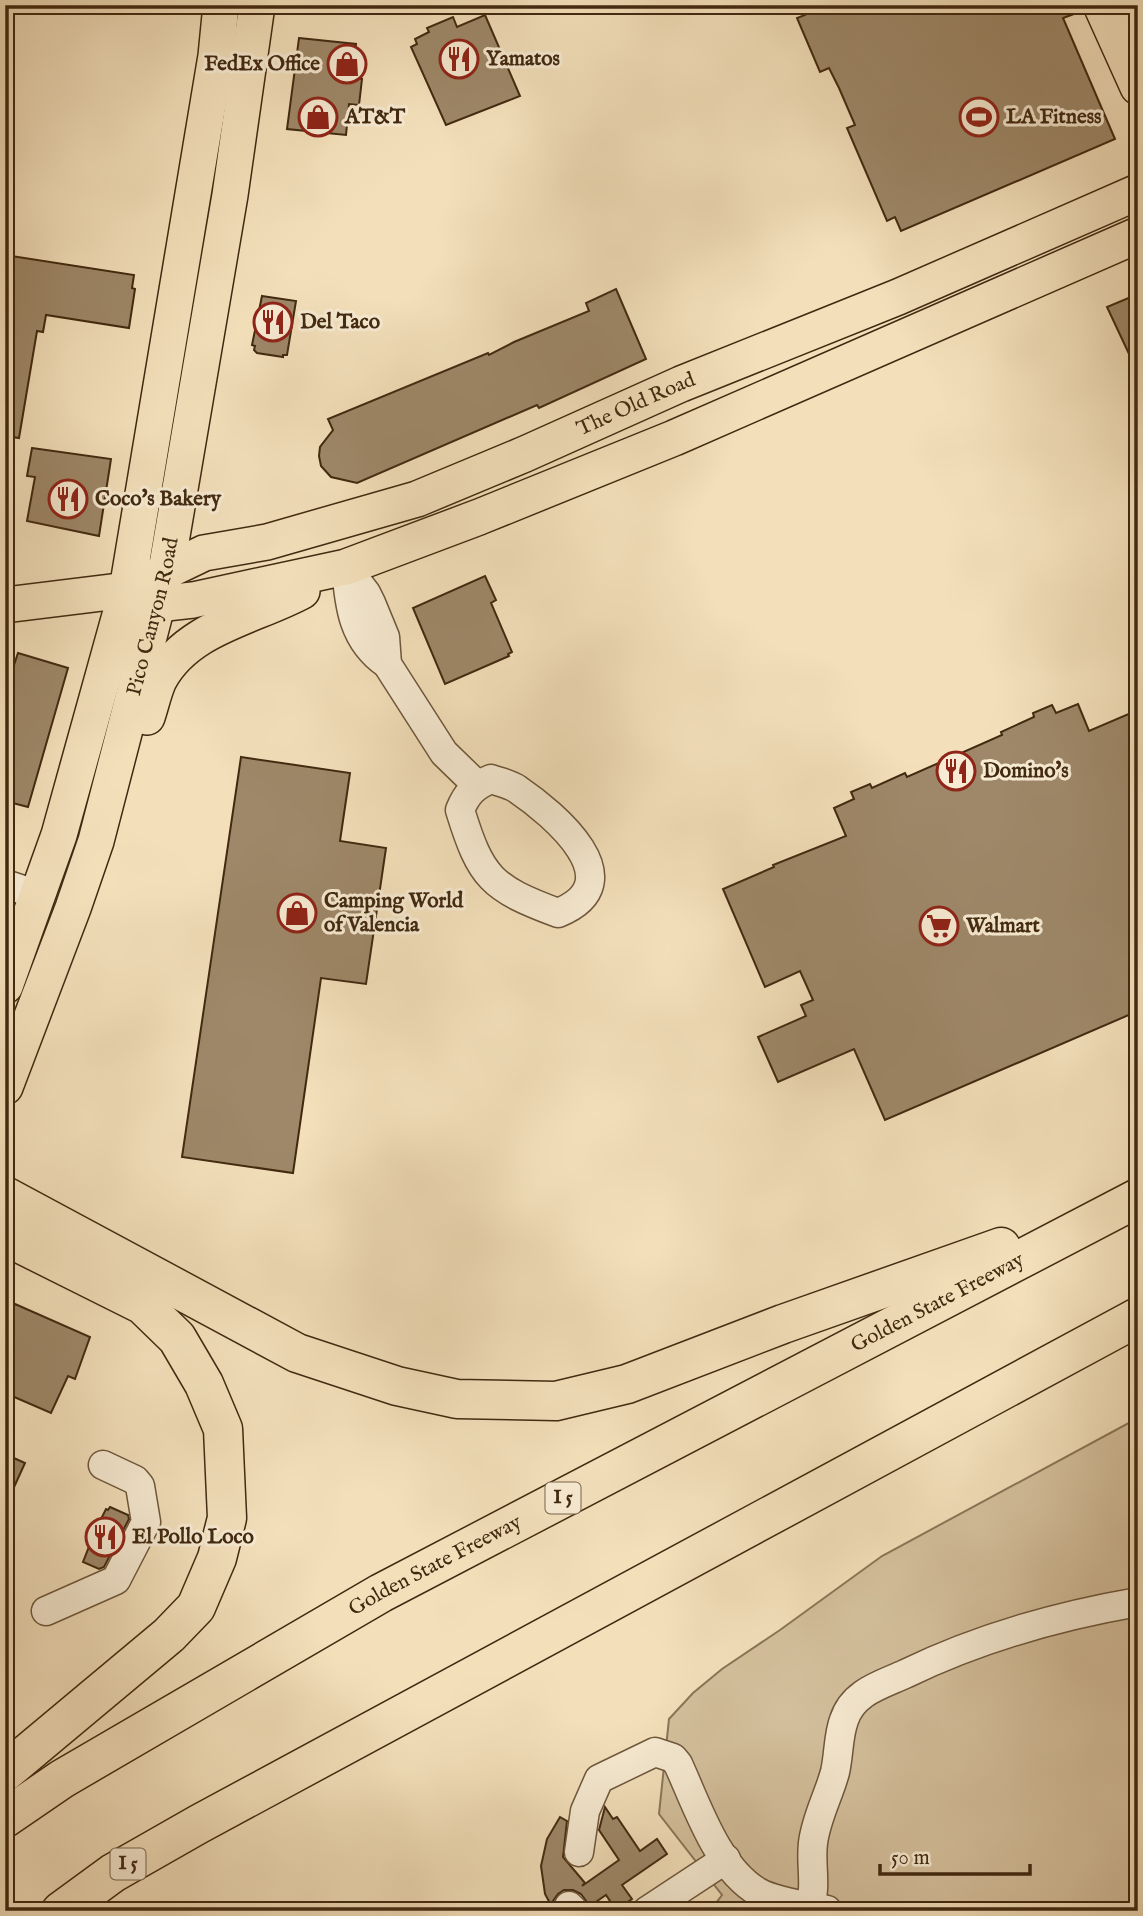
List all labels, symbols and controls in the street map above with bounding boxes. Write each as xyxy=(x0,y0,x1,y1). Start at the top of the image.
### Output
restaurant icon: Yamatos xyxy=(438,38,480,80)
shop icon: FedEx Office xyxy=(326,43,368,85)
place label: Yamatos xyxy=(486,46,560,73)
place label: FedEx Office xyxy=(204,51,320,78)
shop icon: AT&T xyxy=(297,96,339,138)
sports icon: LA Fitness xyxy=(958,96,1000,138)
place label: AT&T xyxy=(344,104,406,131)
place label: LA Fitness xyxy=(1006,104,1101,131)
restaurant icon: Del Taco xyxy=(252,301,294,343)
place label: Del Taco xyxy=(300,309,381,336)
street label: The Old Road xyxy=(572,366,700,443)
restaurant icon: Coco's Bakery xyxy=(47,478,89,520)
place label: Coco's Bakery xyxy=(95,486,222,513)
street label: Pico Canyon Road xyxy=(121,535,185,699)
restaurant icon: Domino's xyxy=(935,750,977,792)
place label: Domino's xyxy=(983,758,1069,785)
place label: Camping World of Valencia xyxy=(324,888,464,939)
shop icon: Camping World of Valencia xyxy=(276,892,318,934)
supermarket icon: Walmart xyxy=(918,905,960,947)
place label: Walmart xyxy=(965,913,1041,940)
street label: Golden State Freeway xyxy=(846,1246,1029,1359)
road number: I 5 xyxy=(546,1482,580,1514)
street label: Golden State Freeway xyxy=(344,1508,527,1622)
restaurant icon: El Pollo Loco xyxy=(84,1516,126,1558)
place label: El Pollo Loco xyxy=(132,1524,255,1551)
scale bar xyxy=(880,1832,1031,1876)
text: 50 m xyxy=(891,1845,930,1872)
road number: I 5 xyxy=(110,1848,146,1880)

